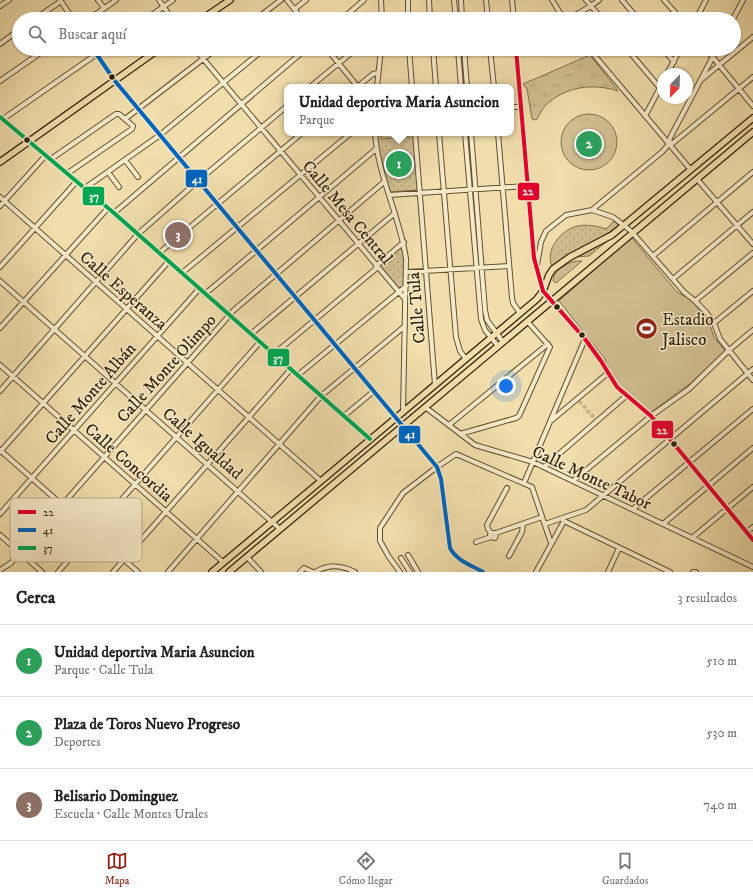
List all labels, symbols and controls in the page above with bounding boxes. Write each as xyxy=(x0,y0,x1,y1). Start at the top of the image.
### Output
search box xyxy=(12,12,741,56)
icon: search xyxy=(26,23,48,45)
text: Buscar aquí xyxy=(58,25,126,44)
north arrow xyxy=(657,68,693,104)
unlabelled marker xyxy=(107,72,117,82)
popup xyxy=(284,84,514,136)
text: Unidad deportiva Maria Asuncion xyxy=(299,93,499,112)
text: Parque xyxy=(299,112,335,128)
pin: 2 xyxy=(576,129,602,159)
unlabelled marker xyxy=(22,135,32,145)
pin: 1 xyxy=(386,149,412,179)
street label: Calle Mesa Central xyxy=(297,156,397,269)
line badge: 41 xyxy=(185,169,208,188)
text: 41 xyxy=(191,173,202,187)
line badge: 22 xyxy=(517,182,540,201)
text: 22 xyxy=(523,185,534,199)
line badge: 37 xyxy=(82,186,105,206)
text: 37 xyxy=(89,190,99,204)
pin: 3 xyxy=(165,220,191,250)
street label: Calle Esperanza xyxy=(75,246,173,336)
street label: Calle Tula xyxy=(403,271,431,345)
unlabelled marker xyxy=(552,302,562,312)
place label: Estadio Jalisco xyxy=(660,309,714,351)
street label: Calle Monte Olimpo xyxy=(112,310,221,428)
sports icon: Estadio Jalisco xyxy=(634,316,660,342)
unlabelled marker xyxy=(577,330,587,340)
street label: Calle Monte Albán xyxy=(41,338,141,449)
line badge: 37 xyxy=(267,348,290,367)
text: 37 xyxy=(273,352,283,366)
your location xyxy=(496,376,516,396)
street label: Calle Igualdad xyxy=(158,403,247,485)
street label: Calle Concordia xyxy=(80,418,178,508)
line badge: 22 xyxy=(651,420,674,439)
text: 22 xyxy=(657,424,668,438)
line badge: 41 xyxy=(398,425,421,444)
text: 41 xyxy=(404,428,415,442)
unlabelled marker xyxy=(669,439,679,449)
street label: Calle Monte Tabor xyxy=(529,441,655,515)
legend xyxy=(10,498,142,562)
text: 22 xyxy=(43,506,54,520)
text: 41 xyxy=(43,524,53,538)
text: 37 xyxy=(43,542,53,556)
text: Cerca xyxy=(16,587,55,609)
text: 3 resultados xyxy=(678,590,737,606)
text: Unidad deportiva Maria Asuncion xyxy=(54,643,255,662)
text: 1 xyxy=(27,653,31,669)
text: 510 m xyxy=(706,653,737,669)
text: Parque · Calle Tula xyxy=(54,662,153,678)
text: Plaza de Toros Nuevo Progreso xyxy=(54,715,240,734)
text: 2 xyxy=(26,725,32,741)
text: 530 m xyxy=(706,725,737,741)
text: Deportes xyxy=(54,734,101,750)
text: Belisario Dominguez xyxy=(54,787,178,806)
text: 3 xyxy=(27,797,31,813)
text: 740 m xyxy=(703,797,737,813)
text: Escuela · Calle Montes Urales xyxy=(54,806,208,822)
tab: Mapa xyxy=(105,850,130,888)
tab: Cómo llegar xyxy=(339,850,393,888)
tab: Guardados xyxy=(602,850,648,888)

